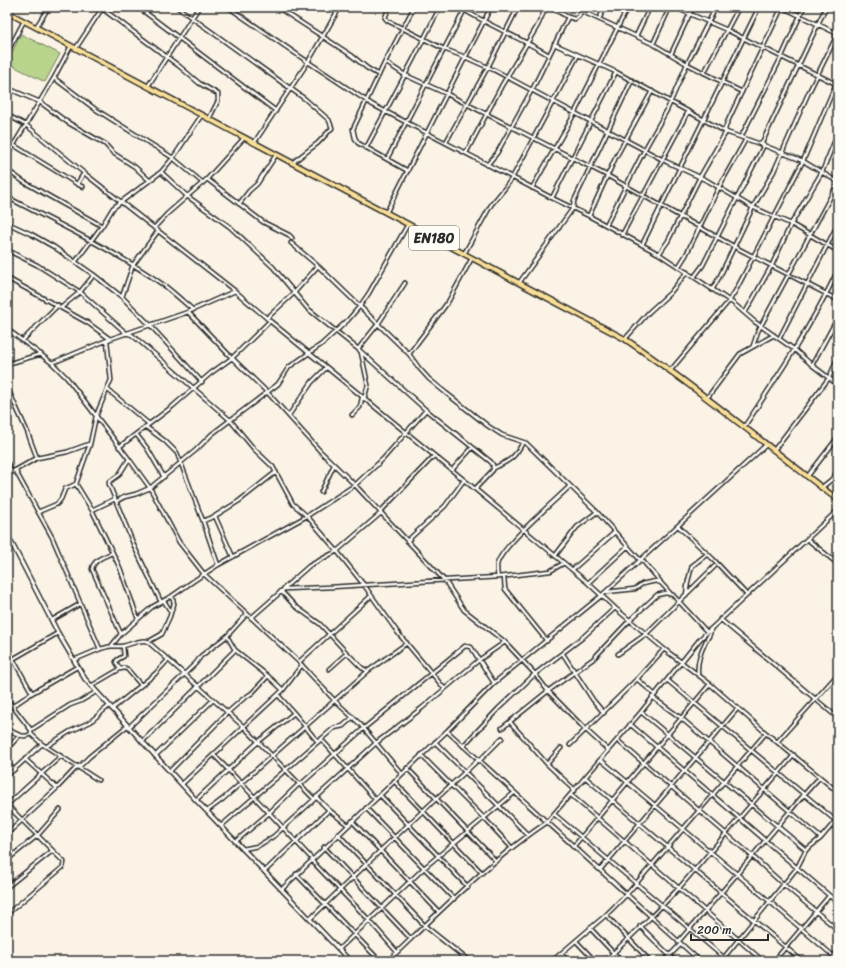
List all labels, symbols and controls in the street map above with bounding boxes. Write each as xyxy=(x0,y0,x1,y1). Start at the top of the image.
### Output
road number: EN180 xyxy=(409,226,459,250)
scale bar xyxy=(691,916,768,942)
text: 200 m xyxy=(697,919,731,941)

